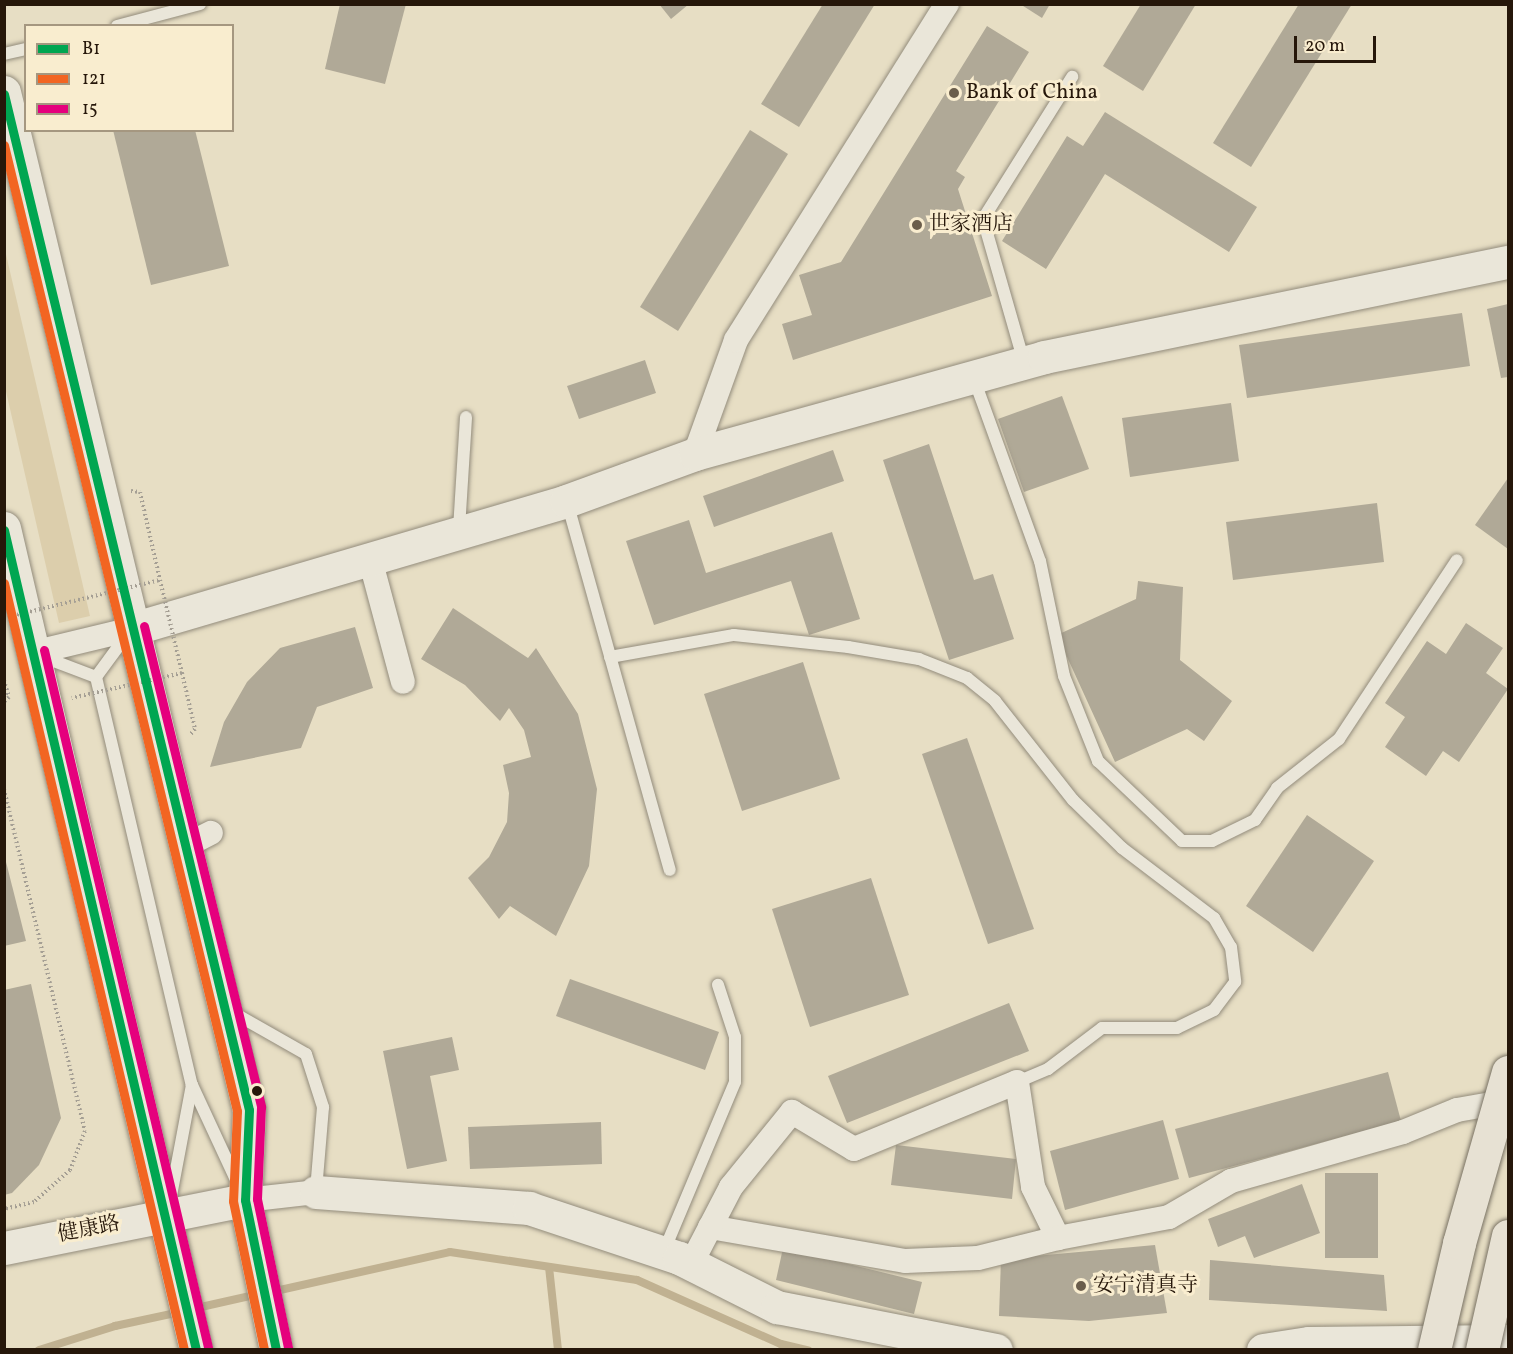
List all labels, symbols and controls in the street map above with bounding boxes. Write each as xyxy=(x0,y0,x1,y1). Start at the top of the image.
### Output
legend xyxy=(24,24,234,132)
scale bar xyxy=(1297,24,1380,62)
text: 20 m xyxy=(1305,34,1345,59)
text: B1 xyxy=(82,37,100,62)
text: 121 xyxy=(82,67,106,92)
place label: Bank of China xyxy=(966,80,1096,106)
marker: Bank of China xyxy=(947,86,961,100)
text: 15 xyxy=(82,97,98,122)
place label: 世家酒店 xyxy=(929,212,1013,238)
marker: 世家酒店 xyxy=(910,218,924,232)
unlabelled marker xyxy=(251,1085,263,1097)
street label: 健康路 xyxy=(56,1212,122,1248)
place label: 安宁清真寺 xyxy=(1093,1273,1198,1299)
marker: 安宁清真寺 xyxy=(1074,1279,1088,1293)

